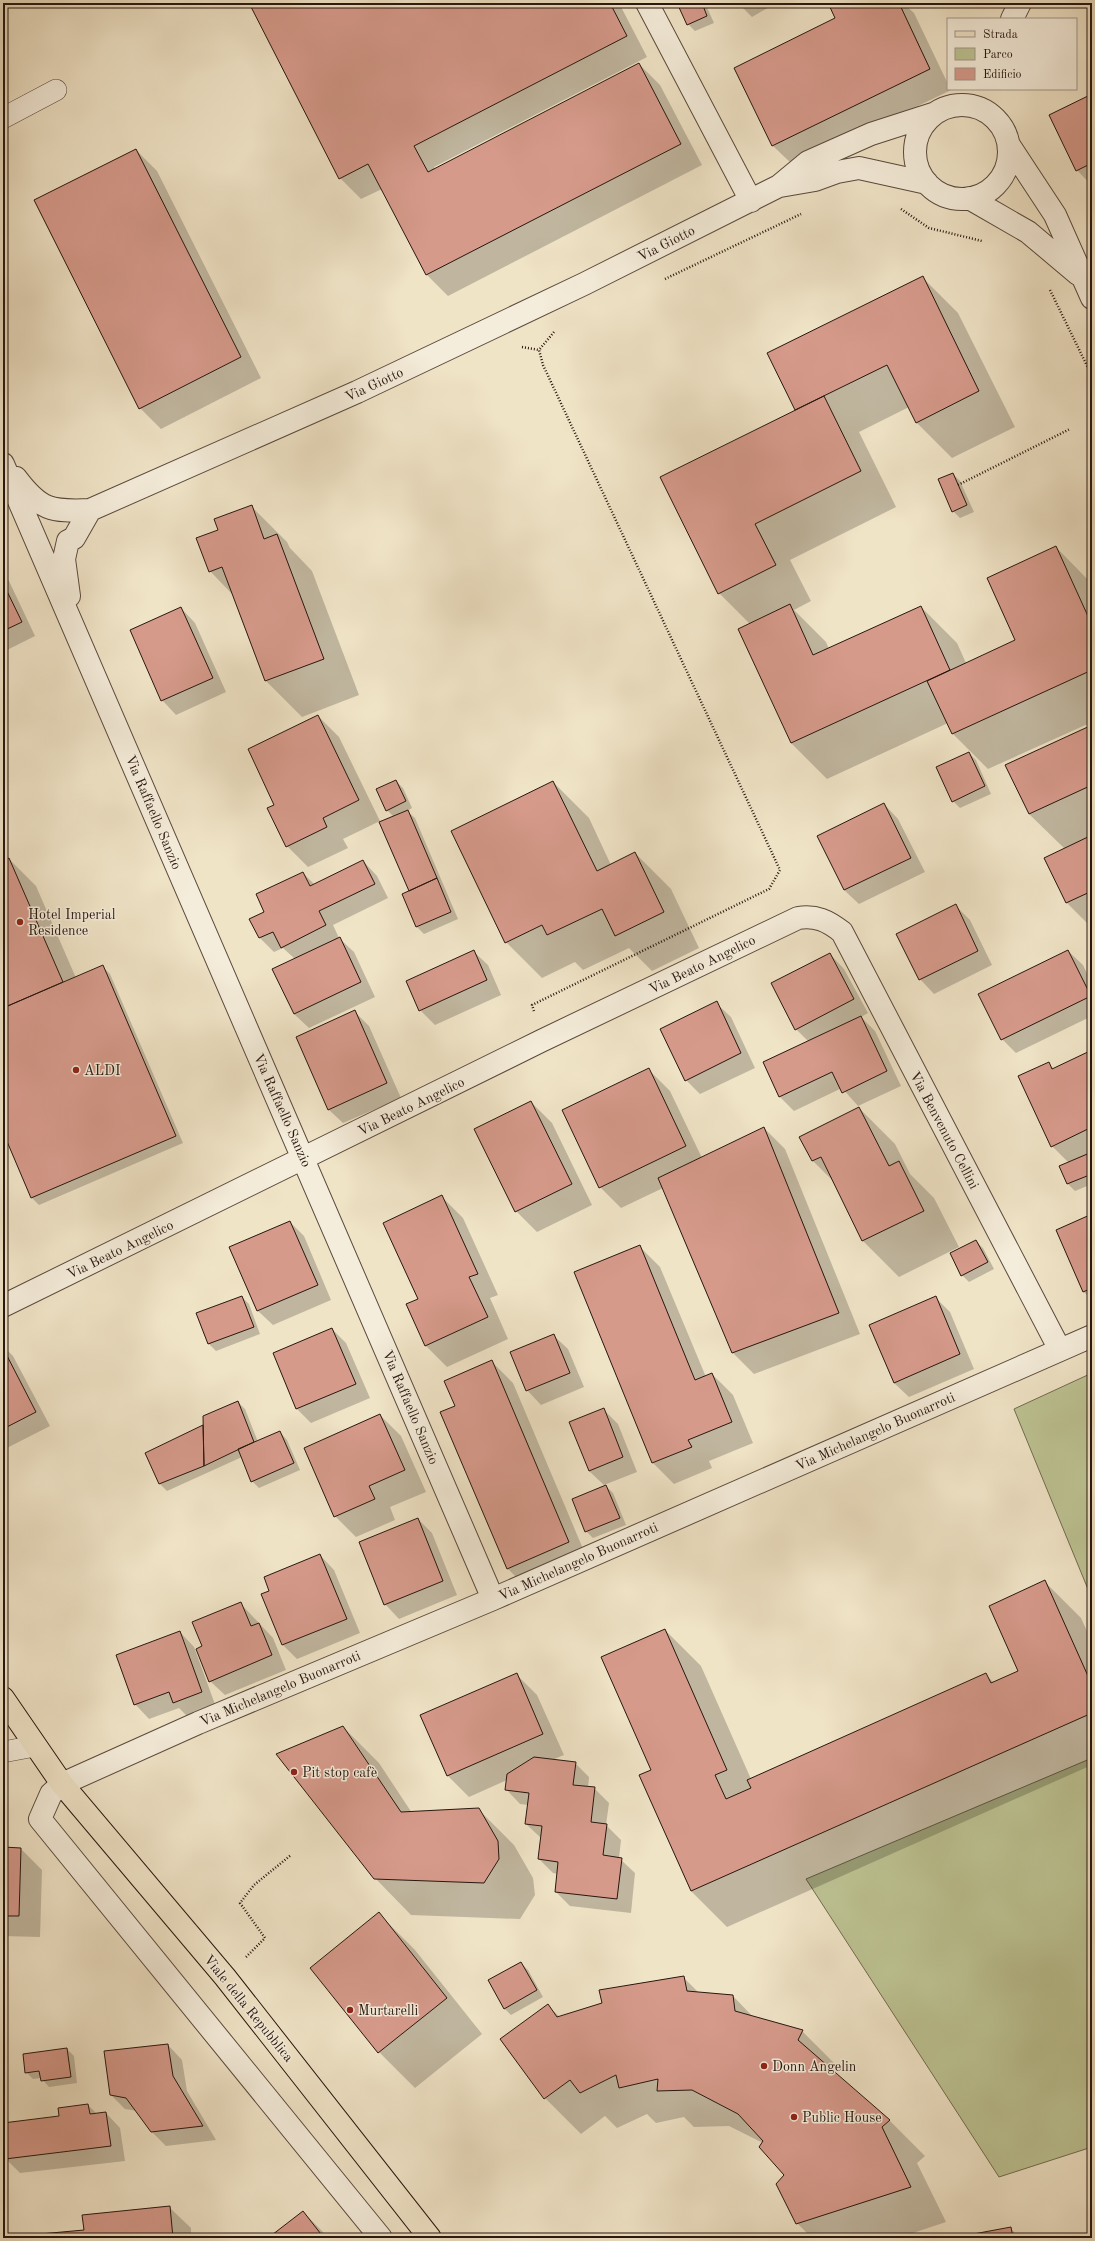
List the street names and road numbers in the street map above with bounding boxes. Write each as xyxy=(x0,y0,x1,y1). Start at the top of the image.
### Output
street label: Via Giotto xyxy=(635,223,697,264)
street label: Via Giotto xyxy=(343,365,406,404)
street label: Via Raffaello Sanzio xyxy=(123,753,184,872)
street label: Via Beato Angelico xyxy=(647,933,758,997)
street label: Via Raffaello Sanzio xyxy=(251,1051,313,1169)
street label: Via Benvenuto Cellini xyxy=(907,1069,981,1192)
street label: Via Beato Angelico xyxy=(356,1075,467,1139)
street label: Via Beato Angelico xyxy=(65,1218,176,1282)
street label: Via Raffaello Sanzio xyxy=(380,1348,441,1467)
street label: Via Michelangelo Buonarroti xyxy=(794,1390,957,1474)
street label: Via Michelangelo Buonarroti xyxy=(497,1520,660,1604)
street label: Via Michelangelo Buonarroti xyxy=(198,1649,363,1729)
street label: Viale della Repubblica xyxy=(201,1952,296,2065)

